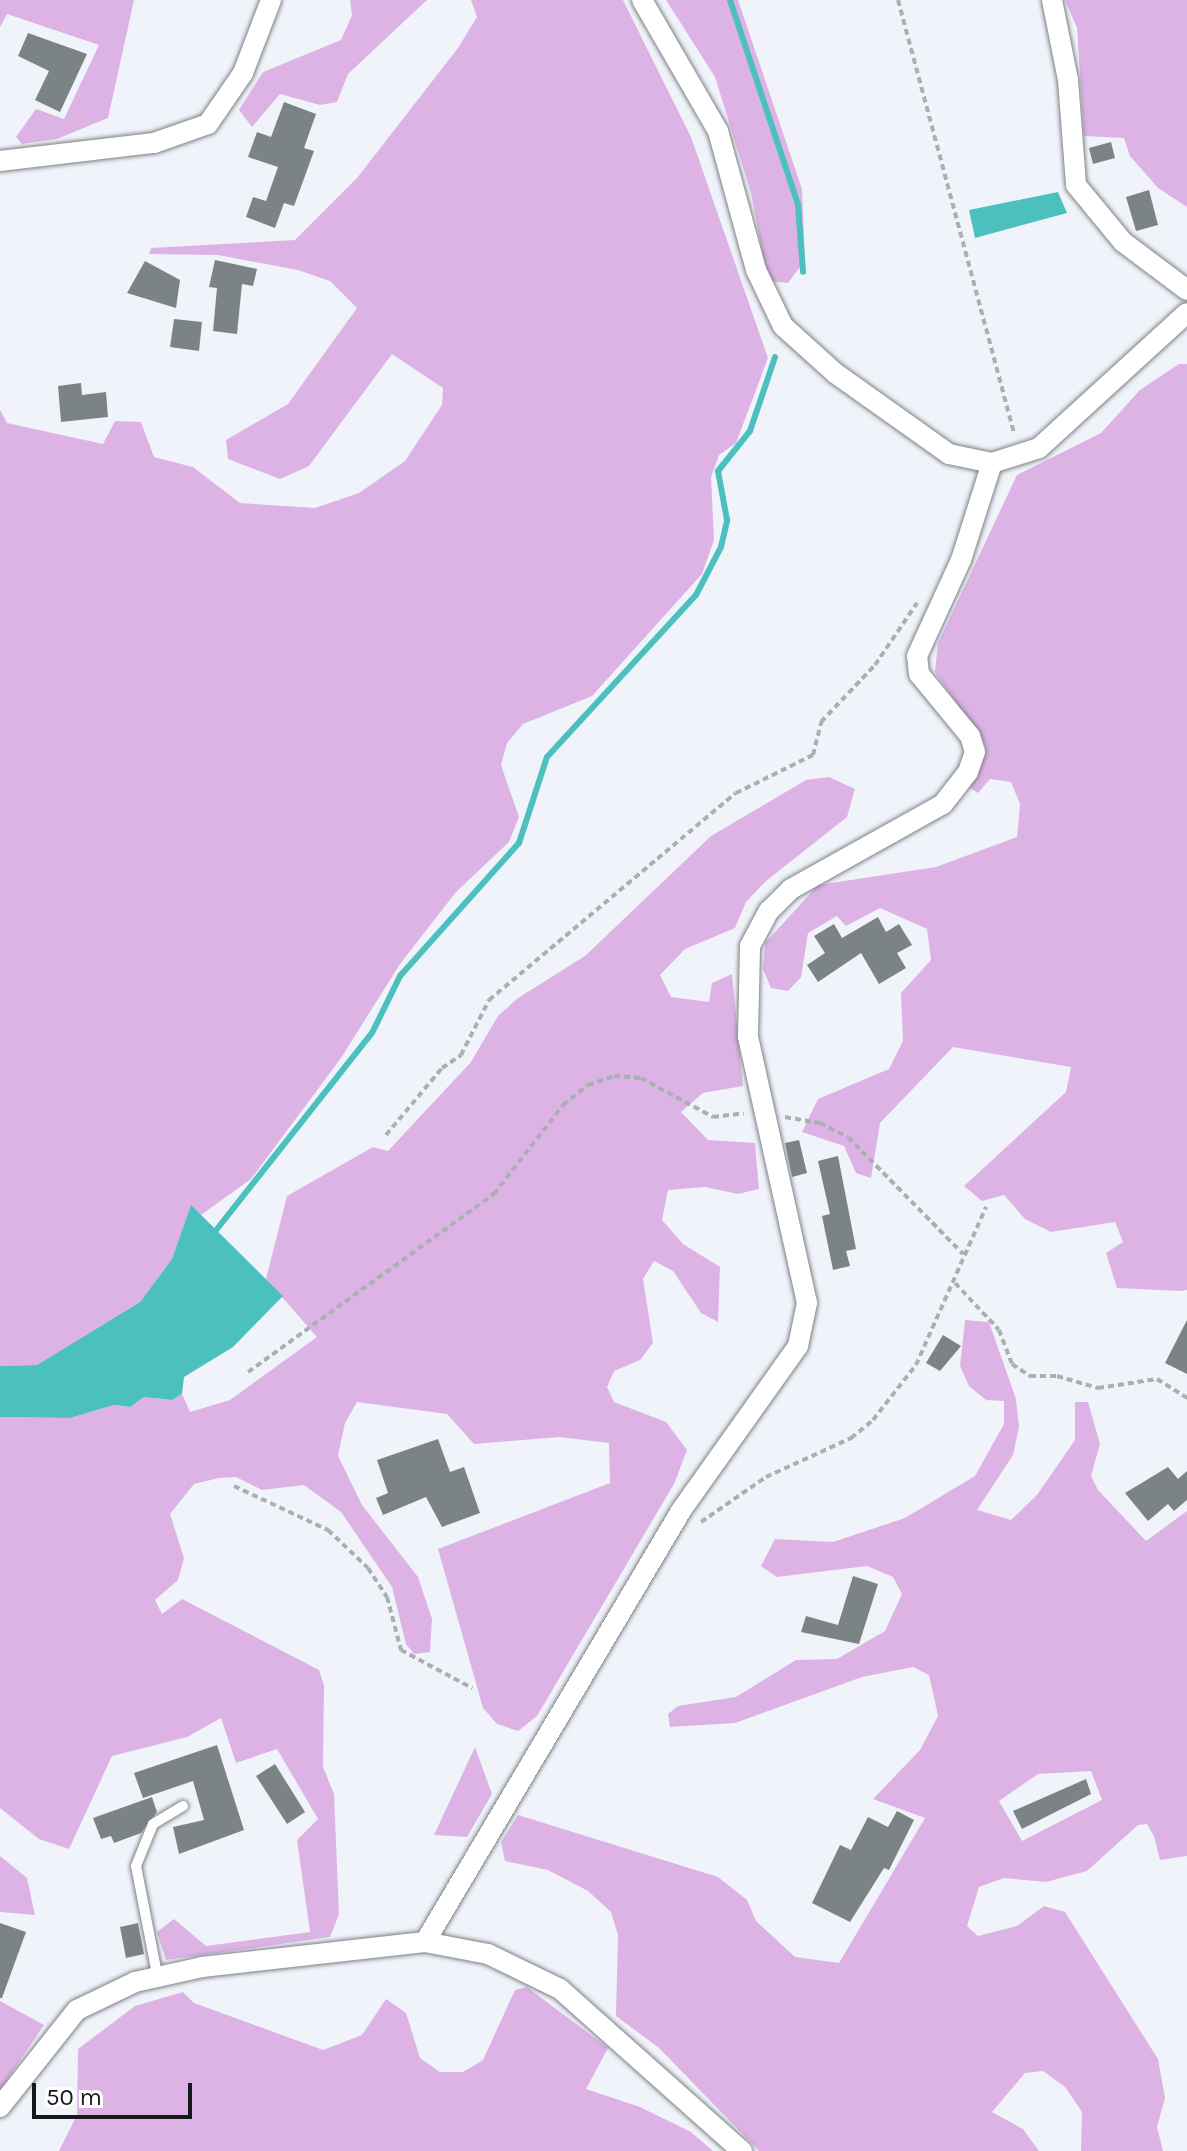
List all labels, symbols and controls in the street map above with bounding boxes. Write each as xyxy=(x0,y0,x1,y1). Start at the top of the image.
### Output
scale bar xyxy=(36,2067,196,2117)
text: 50 m xyxy=(46,2083,102,2111)

